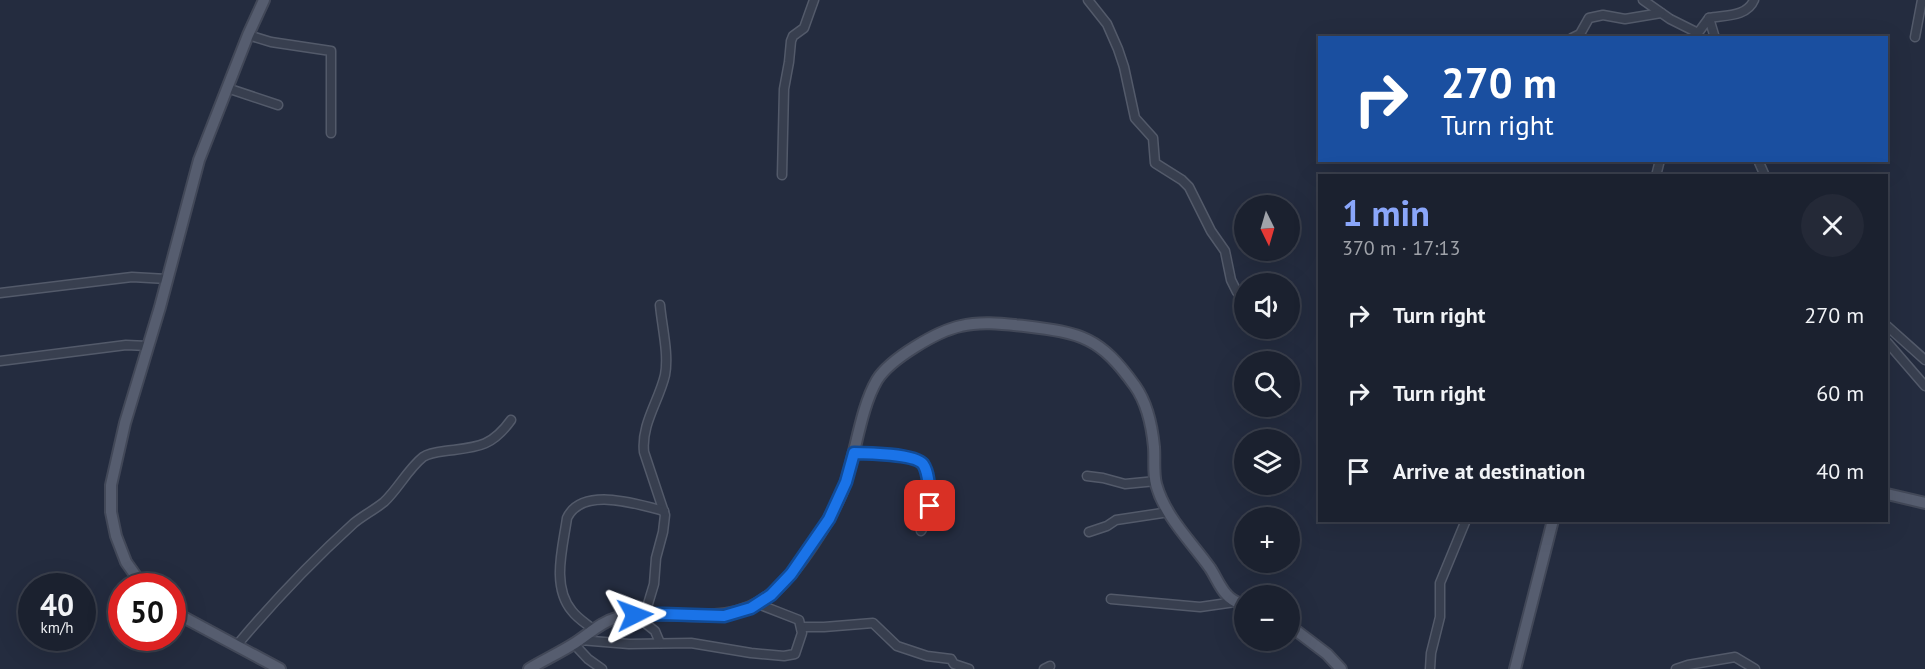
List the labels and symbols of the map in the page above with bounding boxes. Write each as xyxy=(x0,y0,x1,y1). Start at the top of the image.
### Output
north arrow xyxy=(1234,195,1300,261)
pin xyxy=(904,480,955,531)
speed limit sign: 50 xyxy=(108,573,186,651)
position arrow xyxy=(603,583,667,647)

